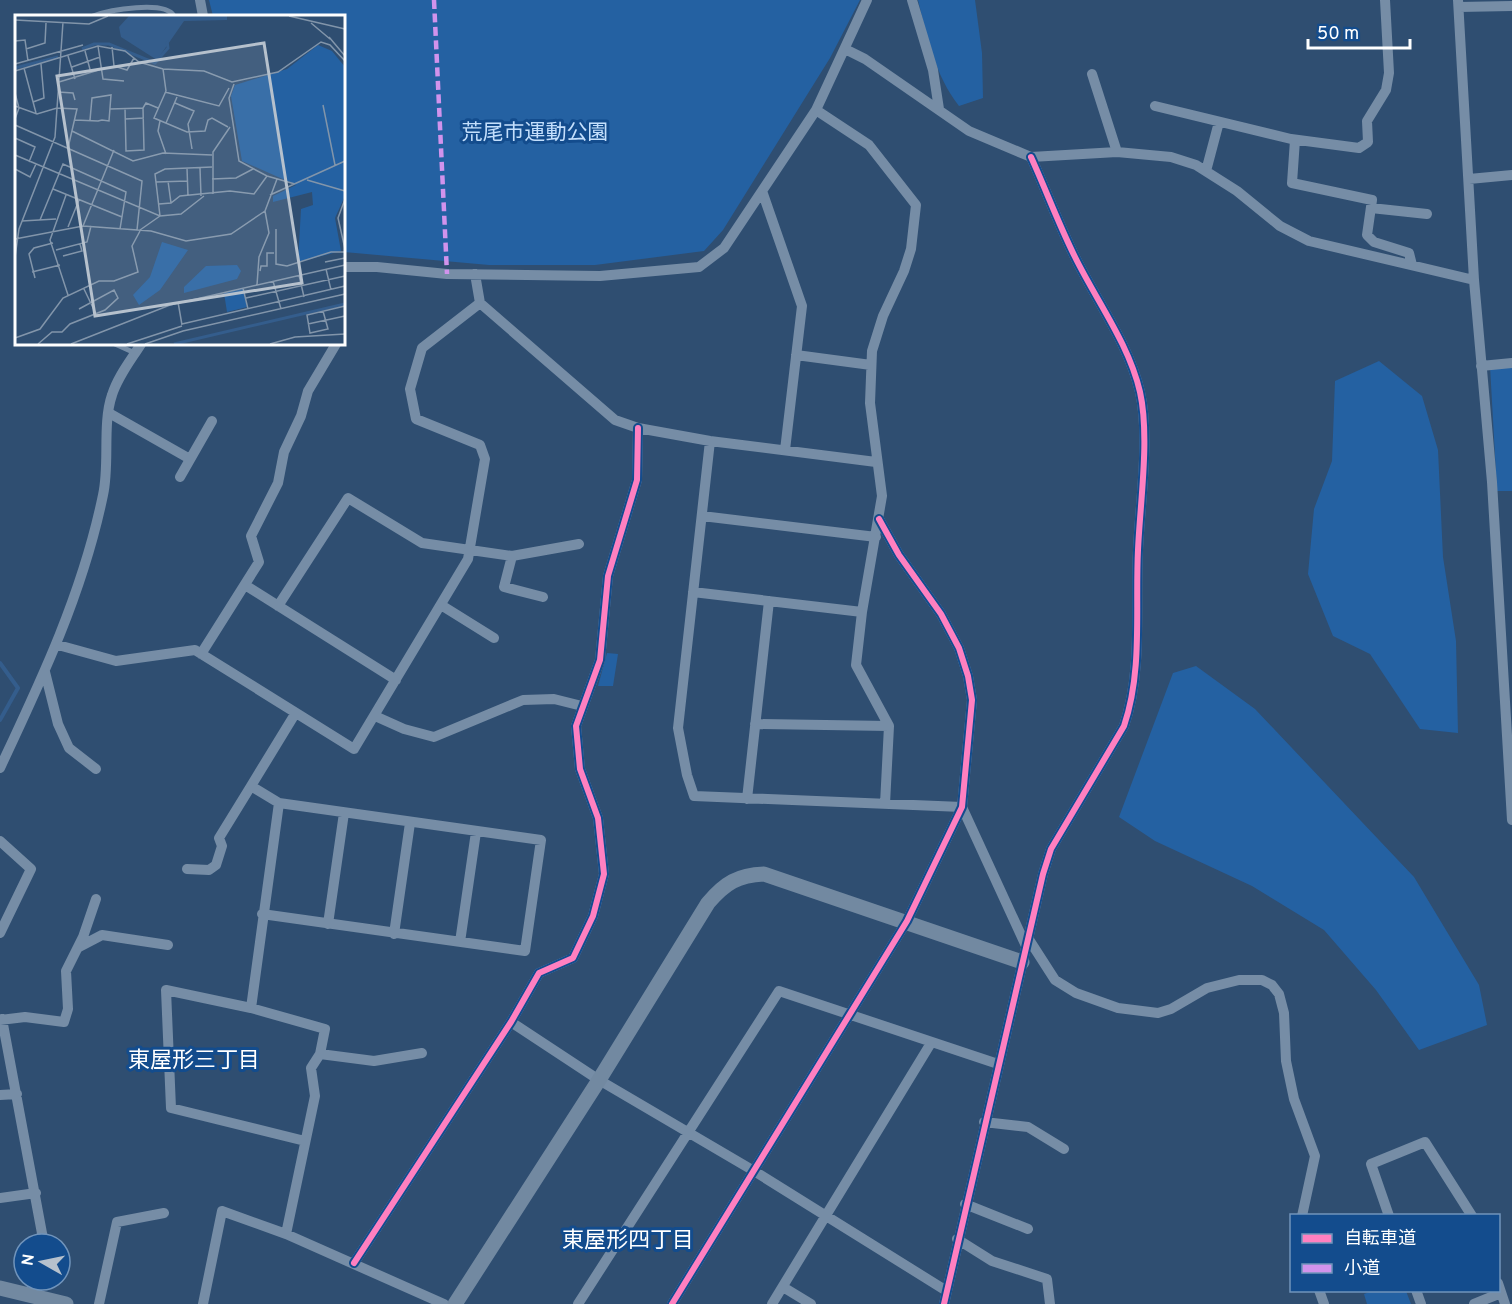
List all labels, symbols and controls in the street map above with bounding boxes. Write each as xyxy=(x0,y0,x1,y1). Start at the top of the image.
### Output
scale bar xyxy=(1308,12,1410,50)
inset map xyxy=(15,15,345,345)
text: 50 m xyxy=(1317,23,1359,46)
park label: 荒尾市運動公園 xyxy=(462,120,609,147)
district label: 東屋形三丁目 xyxy=(128,1048,260,1075)
legend xyxy=(1290,1214,1500,1292)
district label: 東屋形四丁目 xyxy=(562,1228,694,1255)
text: 自転車道 xyxy=(1344,1228,1416,1251)
north arrow xyxy=(12,1232,72,1292)
text: N xyxy=(18,1253,40,1267)
text: 小道 xyxy=(1344,1258,1380,1281)

